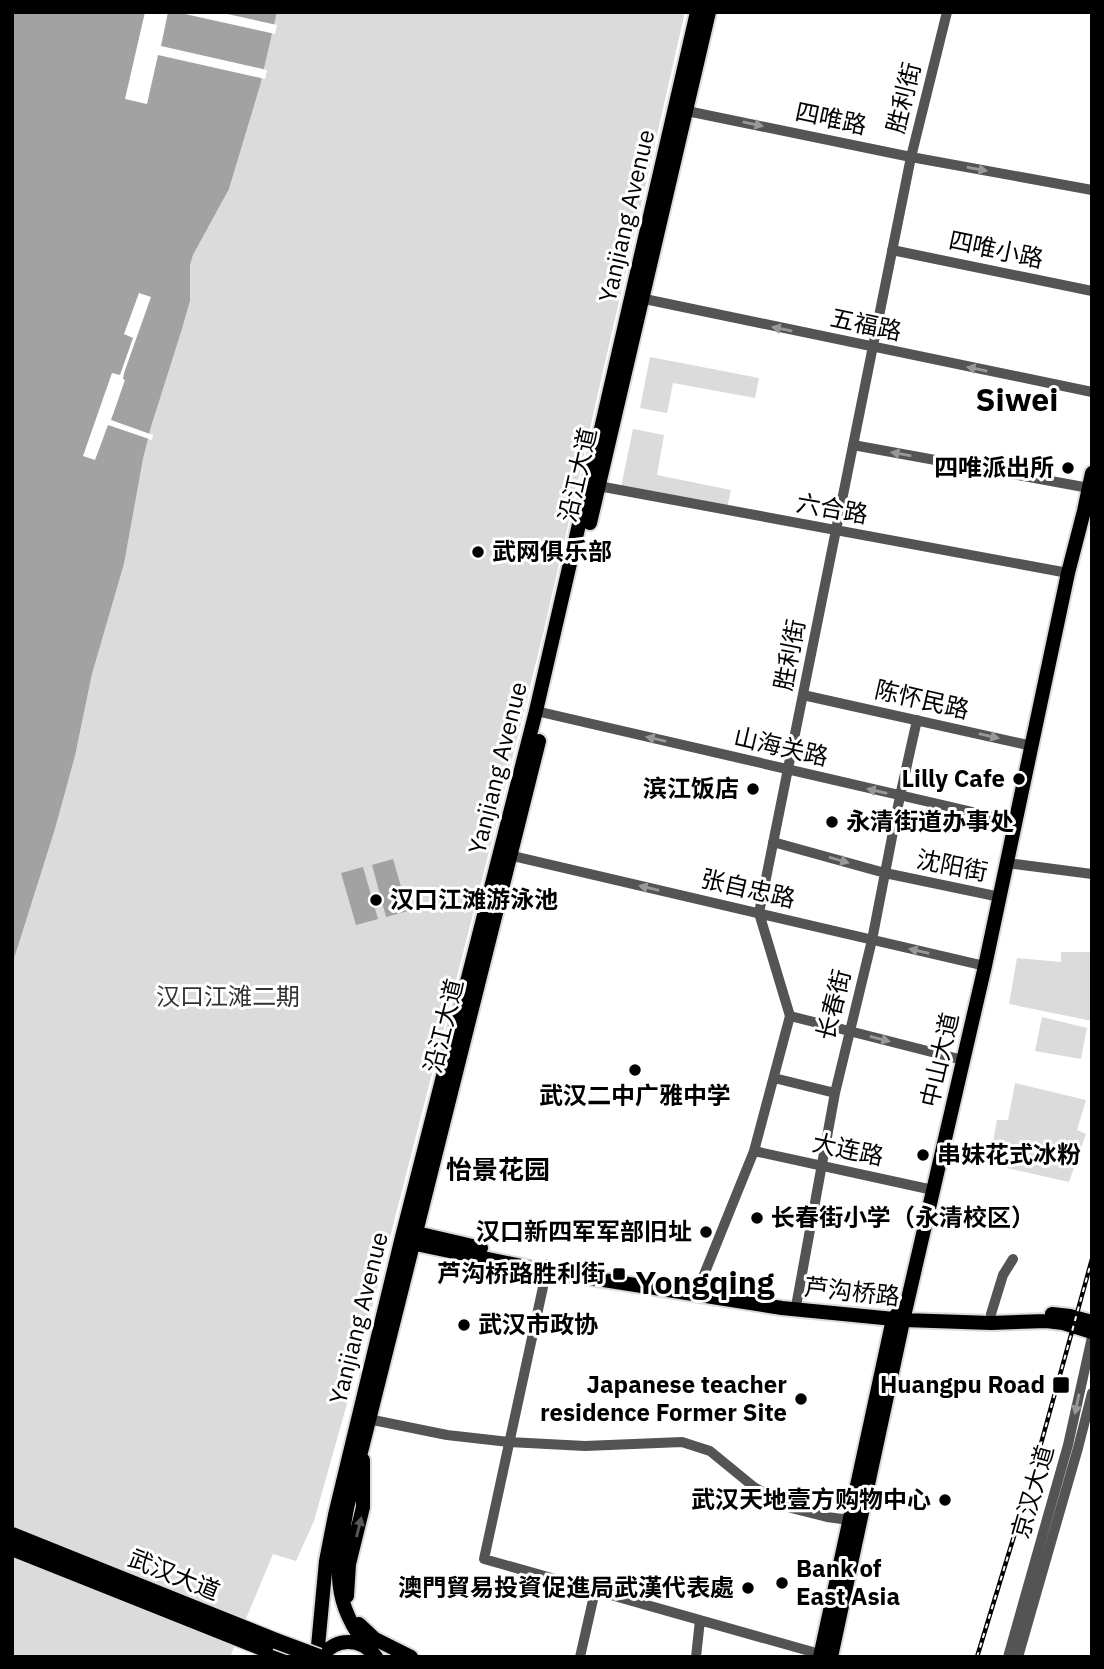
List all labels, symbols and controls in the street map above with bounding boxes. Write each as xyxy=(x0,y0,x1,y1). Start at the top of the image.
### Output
street label: 胜利街 xyxy=(879,59,927,137)
street label: 四唯路 xyxy=(793,95,870,141)
one-way arrow xyxy=(742,119,764,130)
street label: Yanjiang Avenue xyxy=(591,126,661,305)
one-way arrow xyxy=(966,163,988,174)
street label: 四唯小路 xyxy=(946,223,1046,275)
street label: 五福路 xyxy=(828,301,905,347)
one-way arrow xyxy=(771,323,793,334)
one-way arrow xyxy=(966,363,988,374)
district label: Siwei xyxy=(976,378,1058,420)
street label: 沿江大道 xyxy=(551,424,603,525)
one-way arrow xyxy=(890,448,912,459)
place label: 四唯派出所 xyxy=(934,451,1054,483)
marker: 四唯派出所 xyxy=(1060,460,1076,476)
street label: 六合路 xyxy=(794,486,870,530)
place label: 武网俱乐部 xyxy=(492,535,612,567)
marker: 武网俱乐部 xyxy=(470,544,486,560)
street label: 胜利街 xyxy=(766,616,812,693)
street label: 陈怀民路 xyxy=(872,673,973,725)
street label: Yanjiang Avenue xyxy=(460,678,534,857)
street label: 山海关路 xyxy=(731,720,832,772)
one-way arrow xyxy=(978,731,1000,742)
one-way arrow xyxy=(645,733,667,744)
place label: Lilly Cafe xyxy=(901,762,1005,794)
marker: Lilly Cafe xyxy=(1011,771,1027,787)
place label: 滨江饭店 xyxy=(643,772,739,804)
marker: 滨江饭店 xyxy=(745,781,761,797)
one-way arrow xyxy=(866,785,888,796)
place label: 永清街道办事处 xyxy=(846,805,1014,837)
marker: 永清街道办事处 xyxy=(824,814,840,830)
street label: 沈阳街 xyxy=(914,842,991,888)
one-way arrow xyxy=(829,856,850,866)
street label: 张自忠路 xyxy=(698,862,799,914)
one-way arrow xyxy=(638,882,660,893)
place label: 汉口江滩游泳池 xyxy=(390,883,558,915)
marker: 汉口江滩游泳池 xyxy=(368,892,384,908)
one-way arrow xyxy=(908,945,930,956)
street label: 长春街 xyxy=(809,966,857,1044)
street label: 沿江大道 xyxy=(416,975,470,1076)
park label: 汉口江滩二期 xyxy=(156,980,300,1012)
street label: 中山大道 xyxy=(913,1009,965,1110)
one-way arrow xyxy=(869,1034,891,1045)
marker: 武汉二中广雅中学 xyxy=(627,1062,643,1078)
place label: 武汉二中广雅中学 xyxy=(539,1079,731,1111)
street label: 大连路 xyxy=(810,1126,887,1172)
place label: 串妹花式冰粉 xyxy=(937,1138,1081,1170)
marker: 串妹花式冰粉 xyxy=(915,1147,931,1163)
district label: 怡景花园 xyxy=(446,1152,550,1186)
place label: 长春街小学（永清校区） xyxy=(771,1201,1035,1233)
marker: 长春街小学（永清校区） xyxy=(749,1210,765,1226)
place label: 汉口新四军军部旧址 xyxy=(476,1215,692,1247)
marker: 汉口新四军军部旧址 xyxy=(698,1224,714,1240)
street label: Yanjiang Avenue xyxy=(321,1228,395,1407)
place label: 芦沟桥路胜利街 xyxy=(437,1257,605,1289)
district label: Yongqing xyxy=(636,1261,775,1303)
marker: 芦沟桥路胜利街 xyxy=(611,1266,627,1282)
street label: 芦沟桥路 xyxy=(803,1270,902,1312)
place label: 武汉市政协 xyxy=(478,1308,598,1340)
marker: 武汉市政协 xyxy=(456,1317,472,1333)
place label: Japanese teacher residence Former Site xyxy=(540,1368,787,1428)
place label: Huangpu Road xyxy=(880,1368,1045,1400)
marker: Huangpu Road xyxy=(1051,1375,1071,1395)
marker: Japanese teacher residence Former Site xyxy=(793,1391,809,1407)
one-way arrow xyxy=(1071,1393,1082,1415)
street label: 京汉大道 xyxy=(1003,1441,1061,1542)
place label: 武汉天地壹方购物中心 xyxy=(691,1483,931,1515)
marker: 武汉天地壹方购物中心 xyxy=(937,1492,953,1508)
one-way arrow xyxy=(354,1515,365,1537)
street label: 武汉大道 xyxy=(124,1541,225,1607)
place label: Bank of East Asia xyxy=(796,1552,900,1612)
place label: 澳門貿易投資促進局武漢代表處 xyxy=(398,1571,734,1603)
marker: Bank of East Asia xyxy=(774,1575,790,1591)
marker: 澳門貿易投資促進局武漢代表處 xyxy=(740,1580,756,1596)

